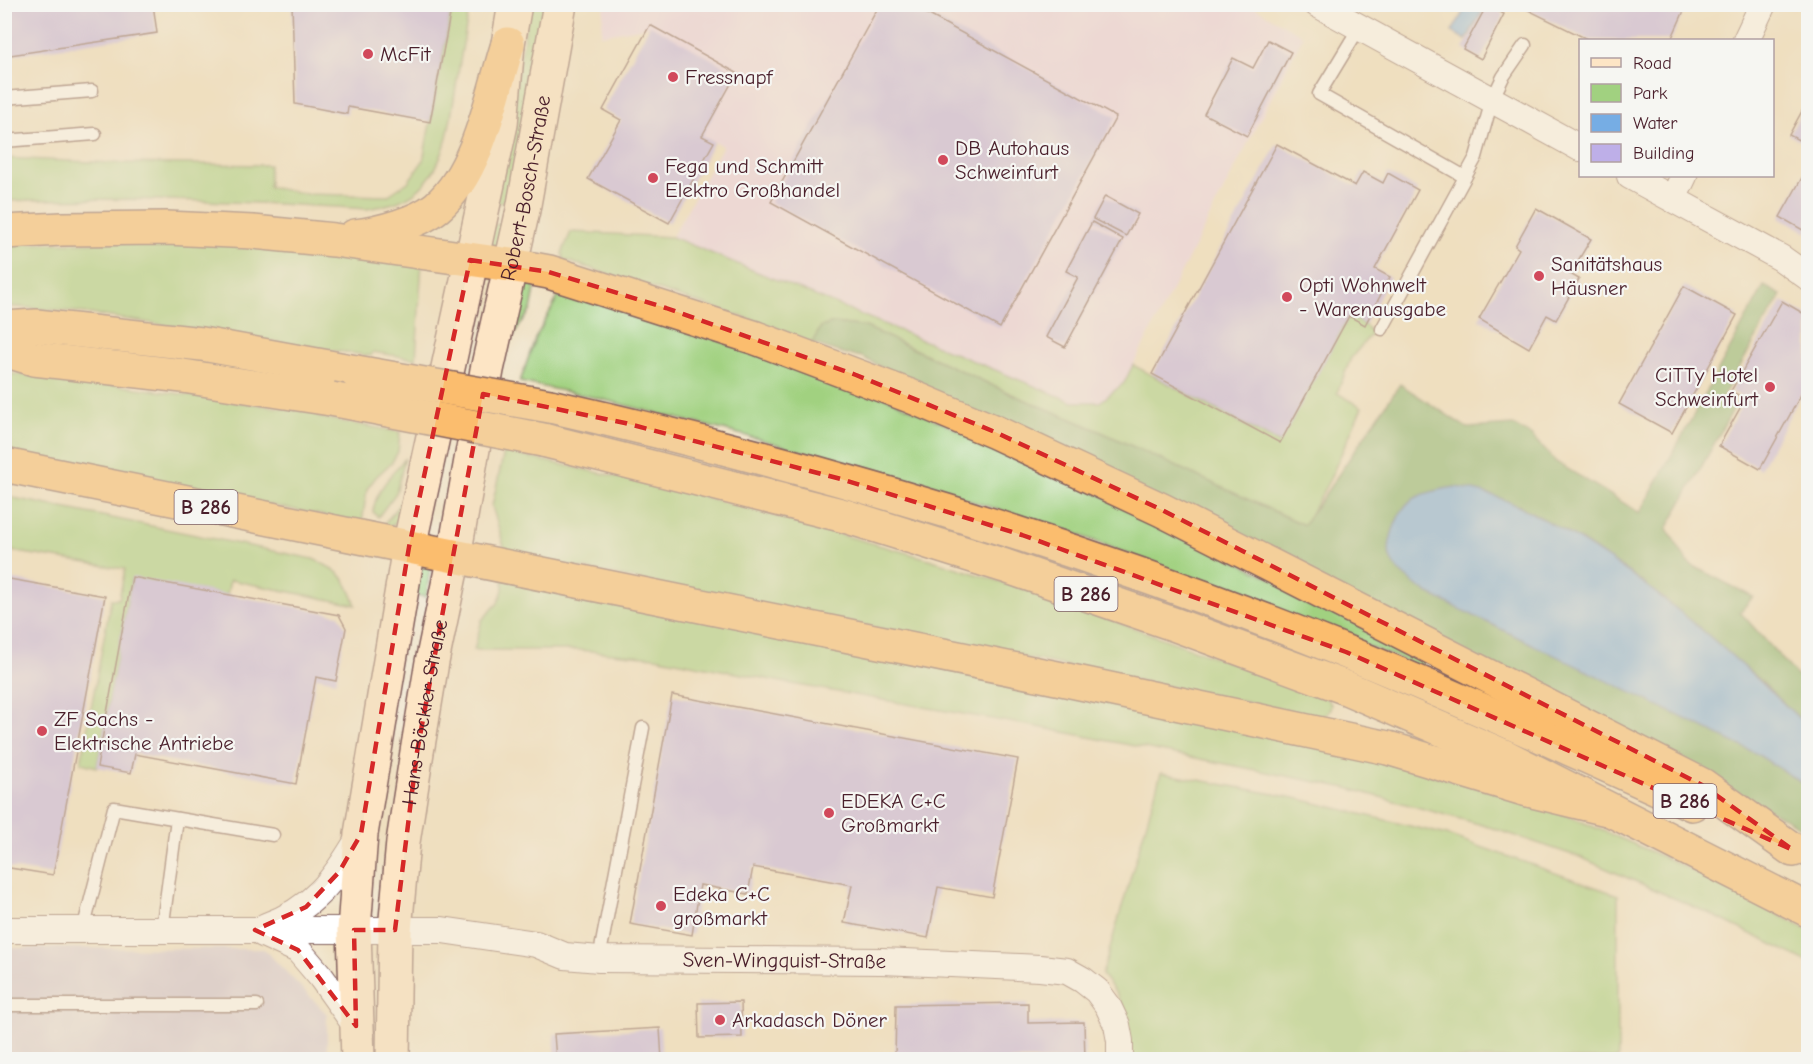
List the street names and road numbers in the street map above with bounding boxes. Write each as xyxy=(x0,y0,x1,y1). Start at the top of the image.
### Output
street label: Robert-Bosch-Straße xyxy=(495,93,555,283)
road number: B 286 xyxy=(174,490,238,524)
road number: B 286 xyxy=(1054,577,1118,611)
street label: Hans-Böckler-Straße xyxy=(397,617,453,807)
road number: B 286 xyxy=(1654,784,1716,818)
street label: Sven-Wingquist-Straße xyxy=(683,948,886,973)

